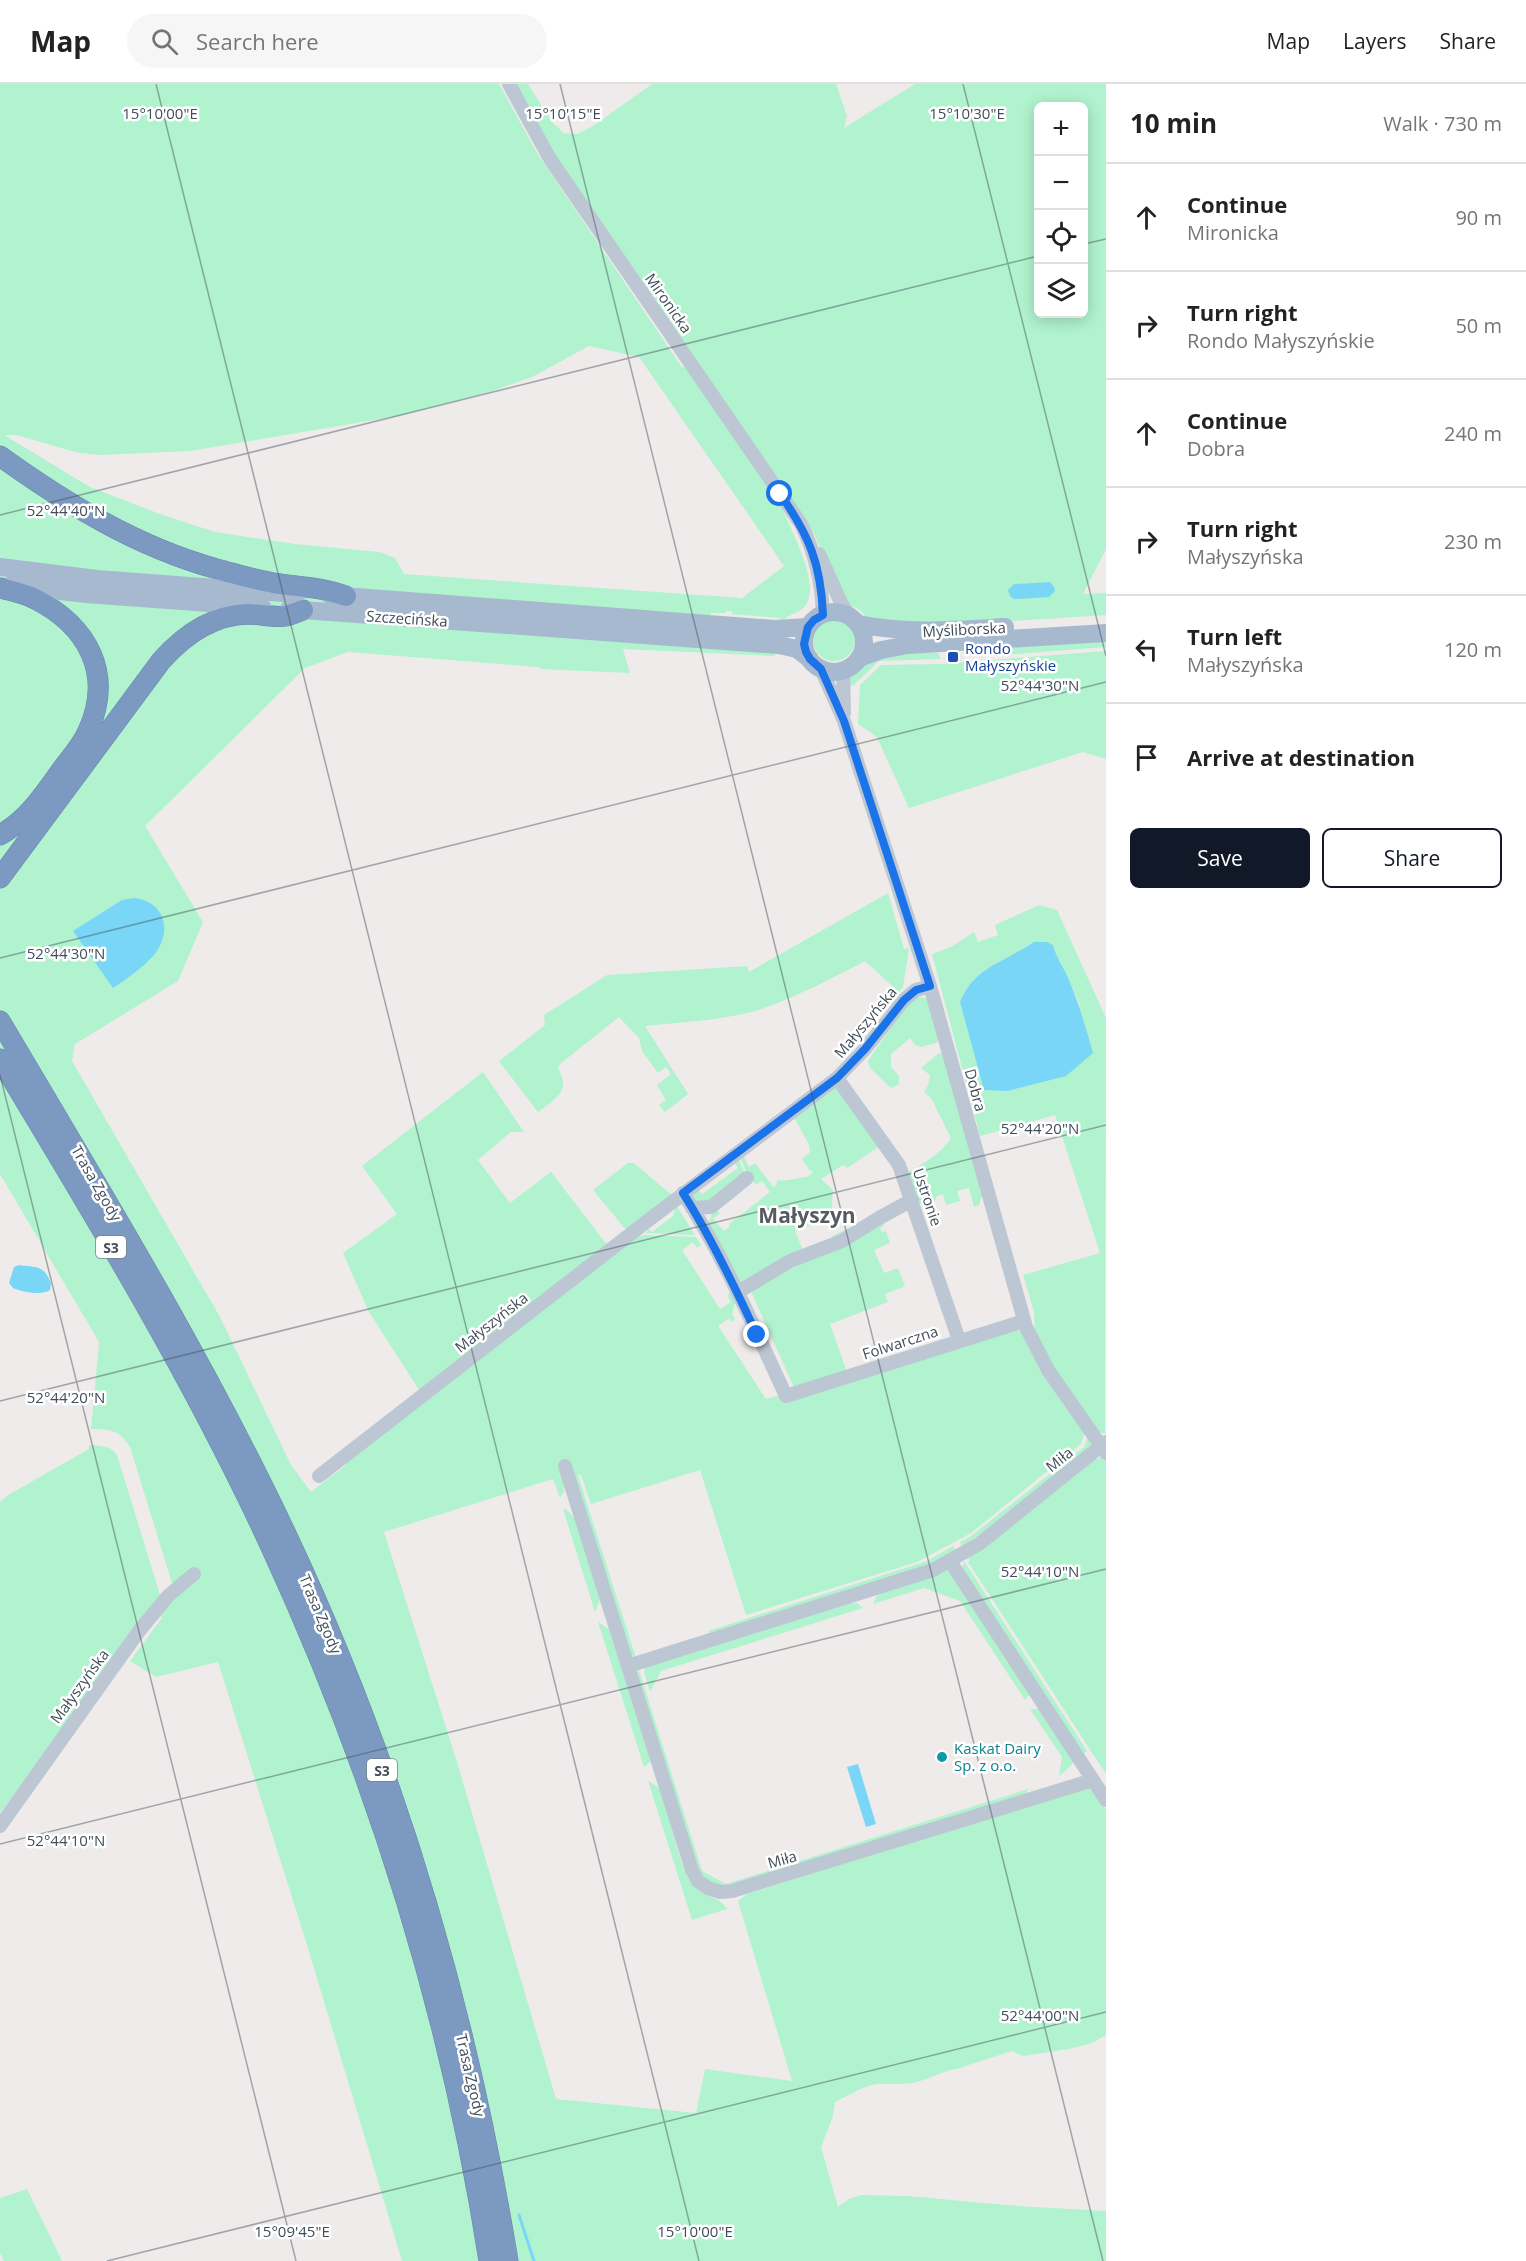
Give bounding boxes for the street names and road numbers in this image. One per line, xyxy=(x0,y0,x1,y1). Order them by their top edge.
street label: Mironicka xyxy=(641,269,697,337)
street label: Szczecińska xyxy=(366,605,448,631)
street label: Myśliborska xyxy=(922,617,1006,641)
street label: Małyszyńska xyxy=(829,982,901,1062)
street label: Dobra xyxy=(961,1066,991,1114)
street label: Trasa Zgody xyxy=(67,1141,127,1225)
street label: Ustronie xyxy=(909,1165,947,1229)
road number: S3 xyxy=(96,1236,126,1258)
street label: Małyszyńska xyxy=(450,1287,532,1357)
street label: Folwarczna xyxy=(860,1320,940,1364)
street label: Miła xyxy=(1041,1442,1077,1476)
street label: Trasa Zgody xyxy=(295,1571,347,1657)
street label: Małyszyńska xyxy=(45,1645,113,1727)
road number: S3 xyxy=(367,1759,397,1781)
street label: Miła xyxy=(765,1845,799,1873)
street label: Trasa Zgody xyxy=(452,2032,490,2119)

